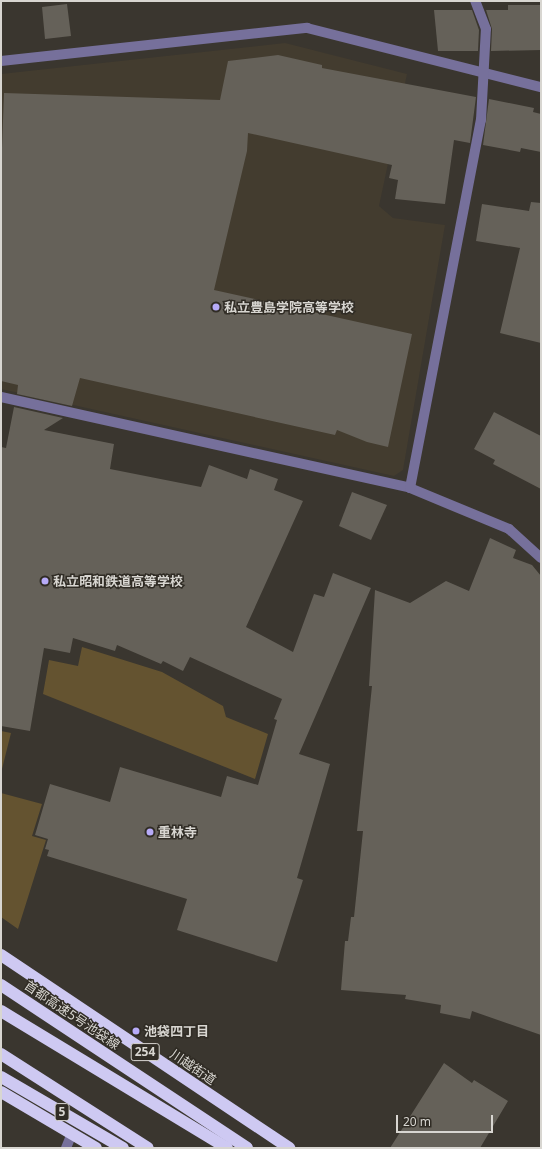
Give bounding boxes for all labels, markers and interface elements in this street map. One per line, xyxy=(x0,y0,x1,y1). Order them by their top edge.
place label: 私立豊島学院高等学校 xyxy=(224,299,354,315)
marker: 私立豊島学院高等学校 xyxy=(211,302,221,312)
place label: 私立昭和鉄道高等学校 xyxy=(53,573,183,589)
marker: 私立昭和鉄道高等学校 xyxy=(40,576,50,586)
place label: 重林寺 xyxy=(158,824,197,840)
marker: 重林寺 xyxy=(145,827,155,837)
street label: 首都高速5号池袋線 xyxy=(21,977,123,1053)
place label: 池袋四丁目 xyxy=(144,1023,209,1039)
marker: 池袋四丁目 xyxy=(131,1026,141,1036)
road number: 254 xyxy=(130,1042,160,1062)
street label: 川越街道 xyxy=(167,1046,219,1088)
road number: 5 xyxy=(54,1102,70,1122)
scale bar xyxy=(398,1107,495,1133)
text: 20 m xyxy=(403,1113,431,1130)

